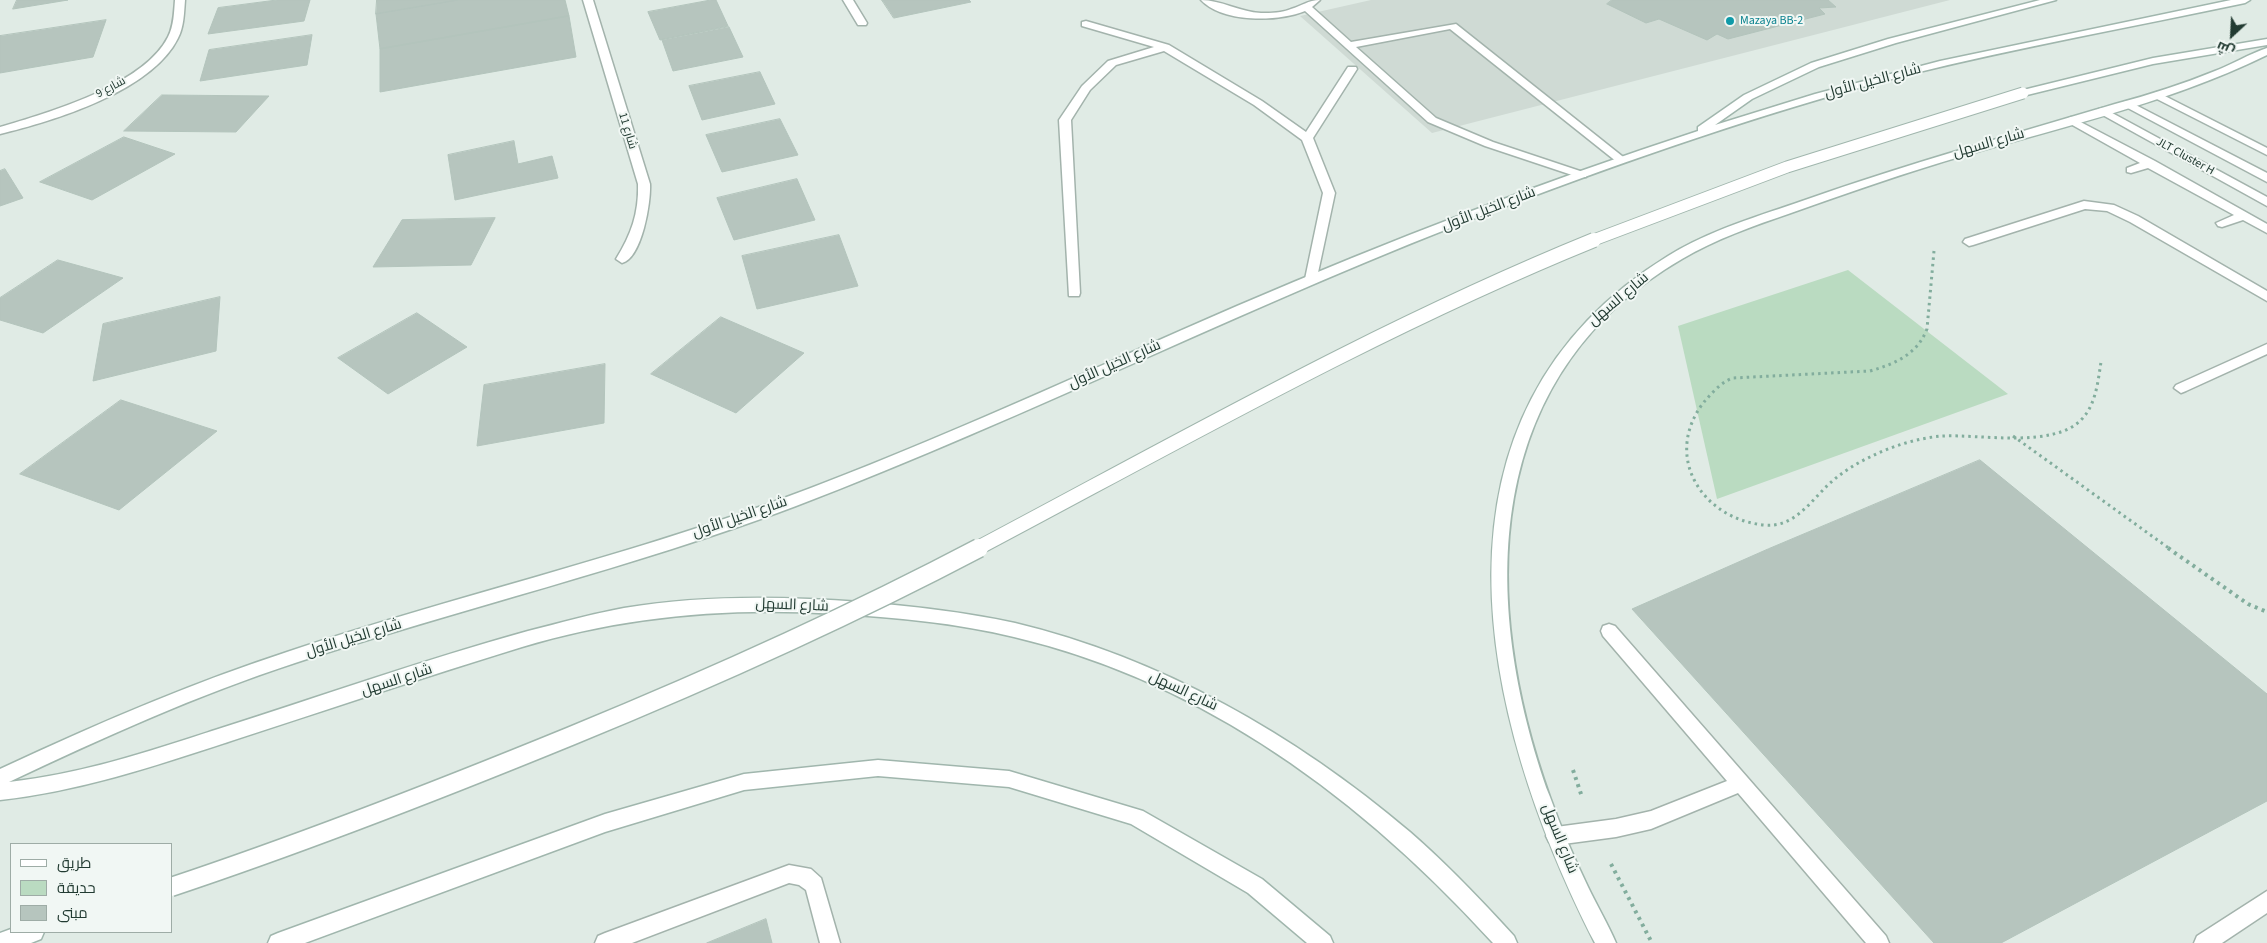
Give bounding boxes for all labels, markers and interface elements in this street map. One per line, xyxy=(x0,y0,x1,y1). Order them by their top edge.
north arrow xyxy=(2207,10,2257,60)
place label: Mazaya BB-2 xyxy=(1740,14,1803,28)
marker: Mazaya BB-2 xyxy=(1724,15,1736,27)
text: ش xyxy=(2213,36,2238,61)
street label: شارع الخيل الأول xyxy=(1823,60,1923,104)
street label: شارع 9 xyxy=(94,74,128,102)
street label: شارع 11 xyxy=(615,111,639,151)
street label: شارع السهل xyxy=(1951,125,2027,163)
street label: JLT Cluster H xyxy=(2153,135,2217,179)
street label: شارع الخيل الأول xyxy=(1440,184,1538,236)
street label: شارع السهل xyxy=(1585,269,1653,331)
street label: شارع الخيل الأول xyxy=(1066,337,1164,393)
street label: شارع الخيل الأول xyxy=(690,493,790,543)
street label: شارع السهل xyxy=(755,596,829,616)
street label: شارع الخيل الأول xyxy=(304,616,404,662)
street label: شارع السهل xyxy=(359,661,435,701)
street label: شارع السهل xyxy=(1146,668,1220,716)
street label: شارع السهل xyxy=(1537,802,1581,876)
legend xyxy=(10,843,172,933)
text: طريق xyxy=(57,853,91,874)
text: حديقة xyxy=(57,878,96,899)
text: مبنى xyxy=(57,903,88,924)

